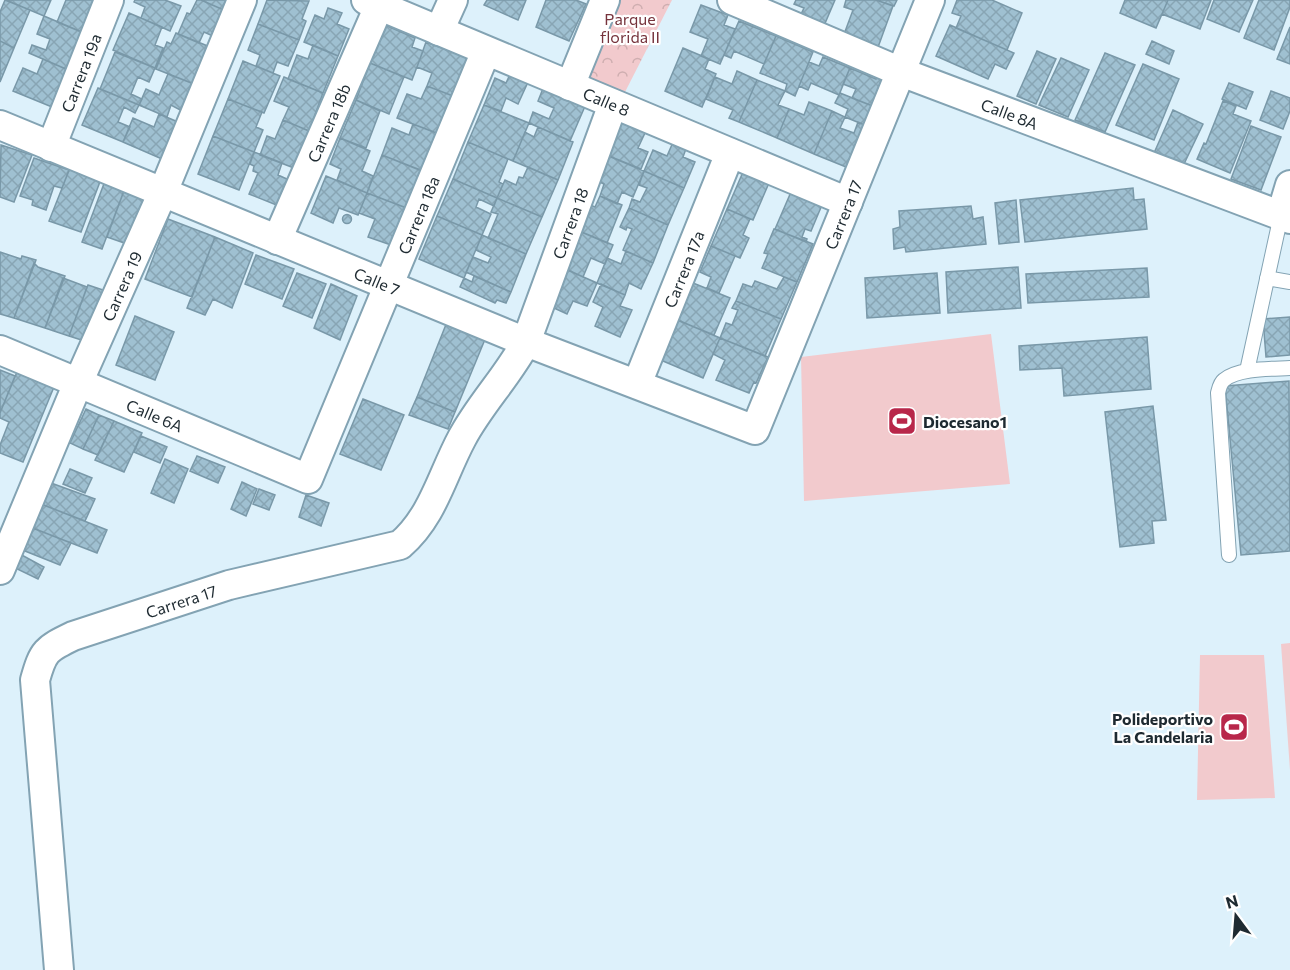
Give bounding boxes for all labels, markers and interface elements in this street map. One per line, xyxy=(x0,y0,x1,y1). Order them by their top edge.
park label: Parque florida II xyxy=(600,9,660,46)
street label: Carrera 19a xyxy=(56,31,104,115)
street label: Carrera 18b xyxy=(303,80,354,165)
street label: Calle 8 xyxy=(581,83,633,119)
street label: Calle 8A xyxy=(979,94,1041,133)
street label: Carrera 18a xyxy=(393,173,443,257)
street label: Carrera 17 xyxy=(820,177,865,252)
street label: Carrera 18 xyxy=(548,185,591,261)
street label: Carrera 17a xyxy=(659,228,707,310)
street label: Carrera 19 xyxy=(97,248,145,324)
street label: Calle 7 xyxy=(352,263,403,298)
street label: Calle 6A xyxy=(124,395,186,435)
sports icon: Diocesano1 xyxy=(886,405,918,437)
place label: Diocesano1 xyxy=(923,412,1007,431)
street label: Carrera 17 xyxy=(143,580,219,621)
place label: Polideportivo La Candelaria xyxy=(1112,709,1213,746)
sports icon: Polideportivo La Candelaria xyxy=(1218,711,1250,743)
north arrow xyxy=(1206,886,1266,946)
text: N xyxy=(1223,890,1240,912)

